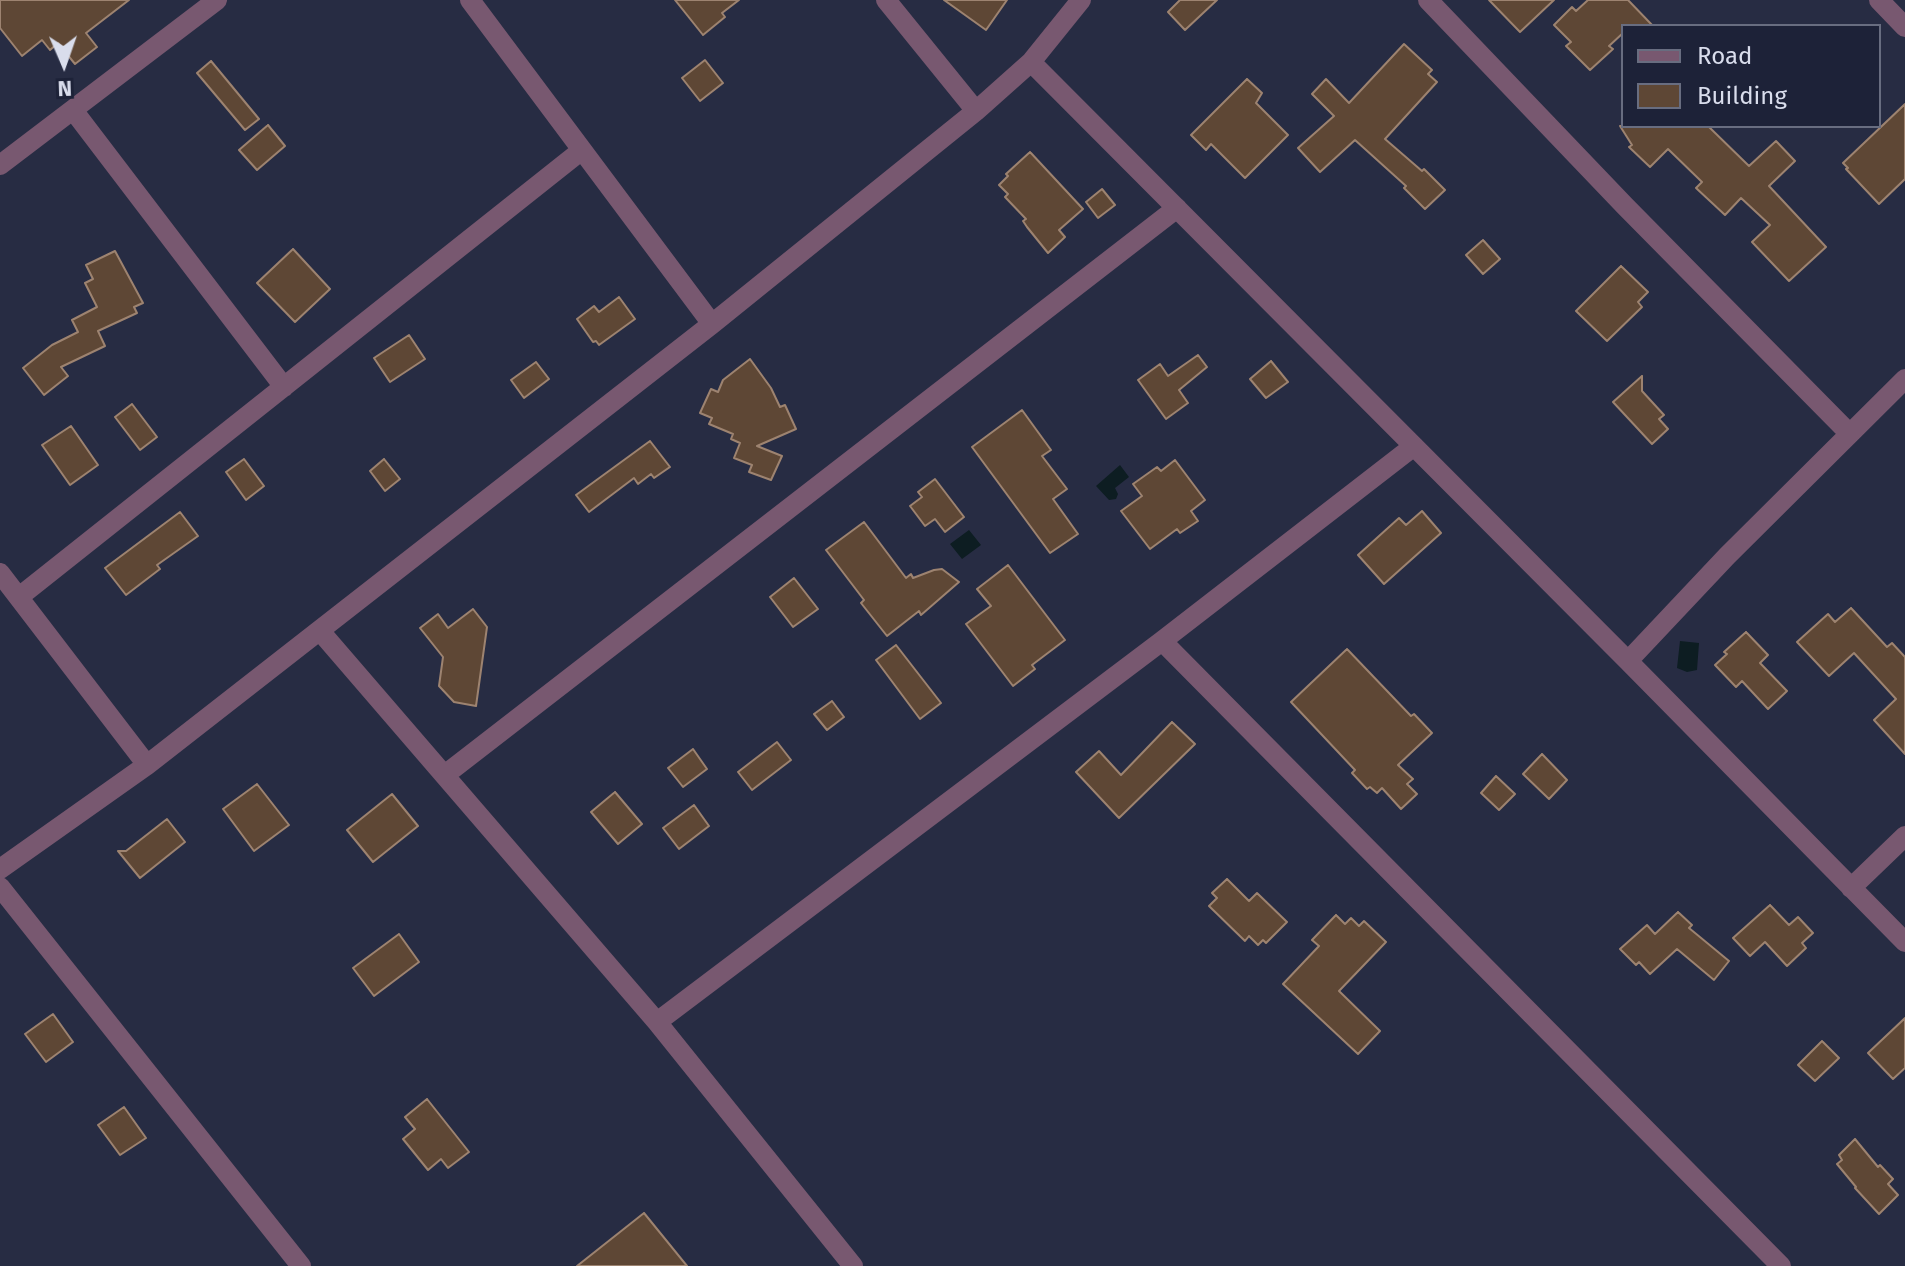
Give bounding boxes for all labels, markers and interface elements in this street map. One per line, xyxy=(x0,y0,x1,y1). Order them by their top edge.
north arrow xyxy=(24,24,104,104)
legend xyxy=(1621,24,1881,128)
text: Road xyxy=(1697,42,1752,70)
text: N xyxy=(57,75,73,102)
text: Building xyxy=(1697,82,1787,110)

